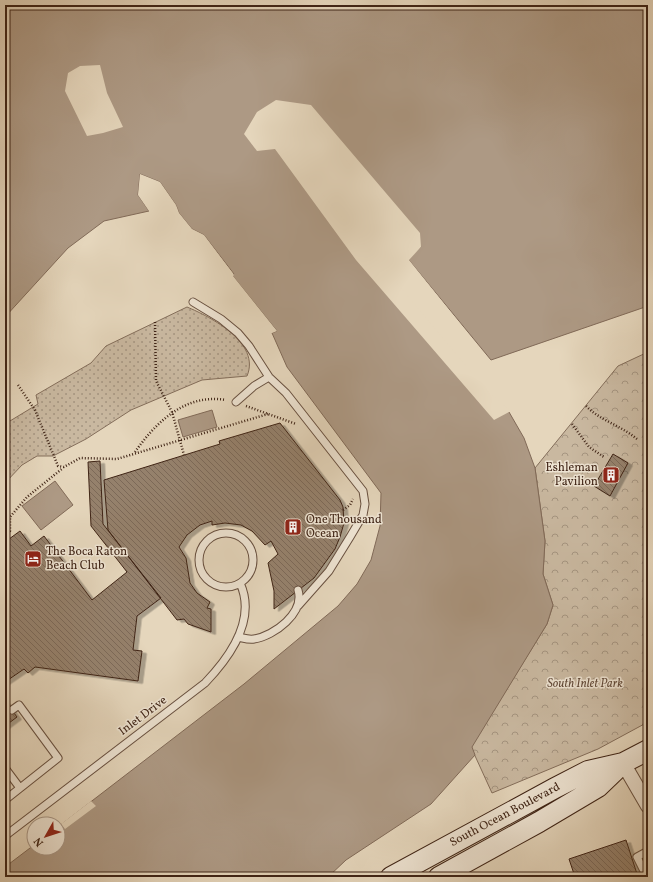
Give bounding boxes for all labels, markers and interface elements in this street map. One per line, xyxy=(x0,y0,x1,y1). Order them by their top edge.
place label: Eshleman Pavilion xyxy=(545,460,598,490)
building icon: Eshleman Pavilion xyxy=(601,465,621,485)
place label: One Thousand Ocean xyxy=(306,512,382,542)
building icon: One Thousand Ocean xyxy=(283,517,303,537)
place label: The Boca Raton Beach Club xyxy=(46,544,127,574)
hotel icon: The Boca Raton Beach Club xyxy=(23,549,43,569)
park label: South Inlet Park xyxy=(547,676,623,692)
street label: Inlet Drive xyxy=(116,692,171,739)
street label: South Ocean Boulevard xyxy=(447,779,563,851)
north arrow xyxy=(26,816,66,856)
text: N xyxy=(31,834,48,849)

